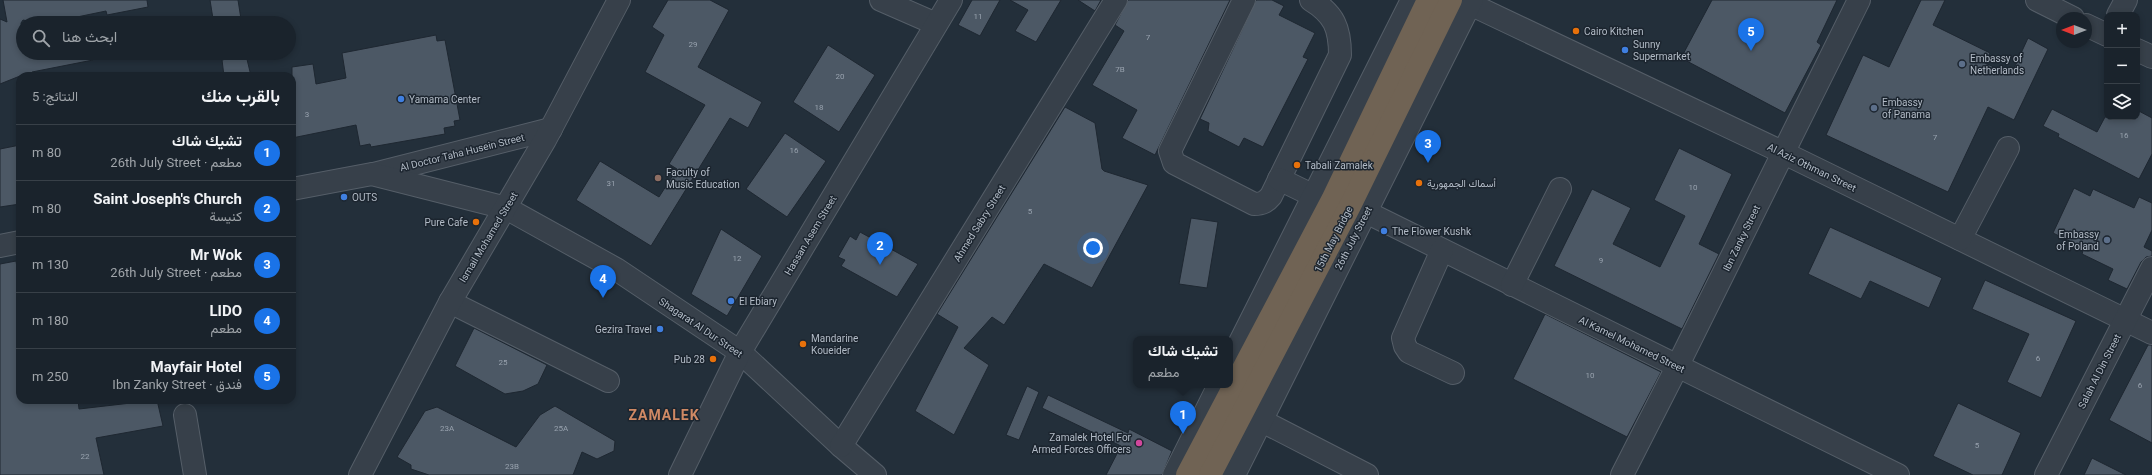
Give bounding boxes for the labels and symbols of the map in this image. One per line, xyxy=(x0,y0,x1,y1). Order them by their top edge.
house number: 11 xyxy=(974,12,983,21)
north arrow xyxy=(2056,12,2092,48)
pin: 5 xyxy=(1738,18,1764,51)
marker: Cairo Kitchen xyxy=(1571,26,1581,36)
place label: Cairo Kitchen xyxy=(1584,26,1643,37)
house number: 7 xyxy=(1146,33,1151,42)
place label: Sunny Supermarket xyxy=(1633,39,1690,62)
house number: 29 xyxy=(689,40,698,49)
marker: Sunny Supermarket xyxy=(1620,45,1630,55)
place label: Embassy of Netherlands xyxy=(1970,53,2024,76)
marker: Embassy of Netherlands xyxy=(1957,59,1967,69)
house number: 7B xyxy=(1115,65,1125,74)
house number: 20 xyxy=(836,72,845,81)
marker: Yamama Center xyxy=(396,94,406,104)
place label: Yamama Center xyxy=(409,94,481,105)
place label: Embassy of Panama xyxy=(1882,97,1931,120)
house number: 18 xyxy=(815,103,824,112)
marker: Embassy of Panama xyxy=(1869,103,1879,113)
house number: 3 xyxy=(305,110,309,119)
pin: 3 xyxy=(1415,130,1441,163)
house number: 16 xyxy=(2120,131,2129,140)
street label: Al Doctor Taha Husein Street xyxy=(399,132,525,173)
house number: 7 xyxy=(1933,133,1938,142)
street label: Al Aziz Othman Street xyxy=(1766,141,1858,194)
house number: 16 xyxy=(790,146,799,155)
marker: Tabali Zamalek xyxy=(1292,160,1302,170)
place label: Tabali Zamalek xyxy=(1305,160,1374,171)
place label: Faculty of Music Education xyxy=(666,167,740,190)
marker: Faculty of Music Education xyxy=(653,173,663,183)
marker: أسماك الجمهورية xyxy=(1414,178,1424,188)
place label: أسماك الجمهورية xyxy=(1427,178,1496,190)
house number: 31 xyxy=(607,179,616,188)
street label: Ahmed Sabry Street xyxy=(951,183,1007,264)
house number: 10 xyxy=(1689,183,1698,192)
street label: Ismail Mohamed Street xyxy=(457,190,520,284)
marker: OUTS xyxy=(339,192,349,202)
place label: OUTS xyxy=(352,192,377,203)
street label: Hassan Asem Street xyxy=(782,193,839,277)
street label: Ibn Zanky Street xyxy=(1721,203,1762,273)
street label: 15th May Bridge xyxy=(1312,204,1355,274)
street label: 26th July Street xyxy=(1333,205,1374,272)
house number: 5 xyxy=(1028,207,1033,216)
place label: Pure Cafe xyxy=(424,217,468,228)
marker: Pure Cafe xyxy=(471,217,481,227)
marker: The Flower Kushk xyxy=(1379,226,1389,236)
place label: The Flower Kushk xyxy=(1392,226,1472,237)
place label: Embassy of Poland xyxy=(2056,229,2099,252)
pin: 2 xyxy=(867,232,893,265)
marker: Embassy of Poland xyxy=(2102,235,2112,245)
your location xyxy=(1083,238,1103,258)
house number: 12 xyxy=(733,254,742,263)
house number: 9 xyxy=(1599,256,1603,265)
pin: 4 xyxy=(590,265,616,298)
street label: Shagarat Al Dur Street xyxy=(657,295,744,359)
marker: El Ebiary xyxy=(726,296,736,306)
place label: El Ebiary xyxy=(739,296,777,307)
street label: Al Kamel Mohamed Street xyxy=(1577,314,1686,375)
place label: Gezira Travel xyxy=(595,324,652,335)
marker: Gezira Travel xyxy=(655,324,665,334)
street label: Salah Al Din Street xyxy=(2076,332,2123,410)
place label: Mandarine Koueider xyxy=(811,333,858,356)
marker: Mandarine Koueider xyxy=(798,339,808,349)
place label: Pub 28 xyxy=(674,354,705,365)
marker: Pub 28 xyxy=(708,354,718,364)
house number: 6 xyxy=(2036,354,2041,363)
house number: 25 xyxy=(499,358,508,367)
house number: 10 xyxy=(1586,371,1595,380)
house number: 6 xyxy=(2138,381,2143,390)
pin: 1 xyxy=(1170,401,1196,434)
district label: ZAMALEK xyxy=(628,407,700,423)
house number: 23A xyxy=(440,424,455,433)
house number: 25A xyxy=(554,424,569,433)
place label: Zamalek Hotel For Armed Forces Officers xyxy=(1032,432,1132,455)
marker: Zamalek Hotel For Armed Forces Officers xyxy=(1134,438,1144,448)
house number: 5 xyxy=(1975,441,1980,450)
house number: 22 xyxy=(81,452,90,461)
house number: 23B xyxy=(505,462,519,471)

